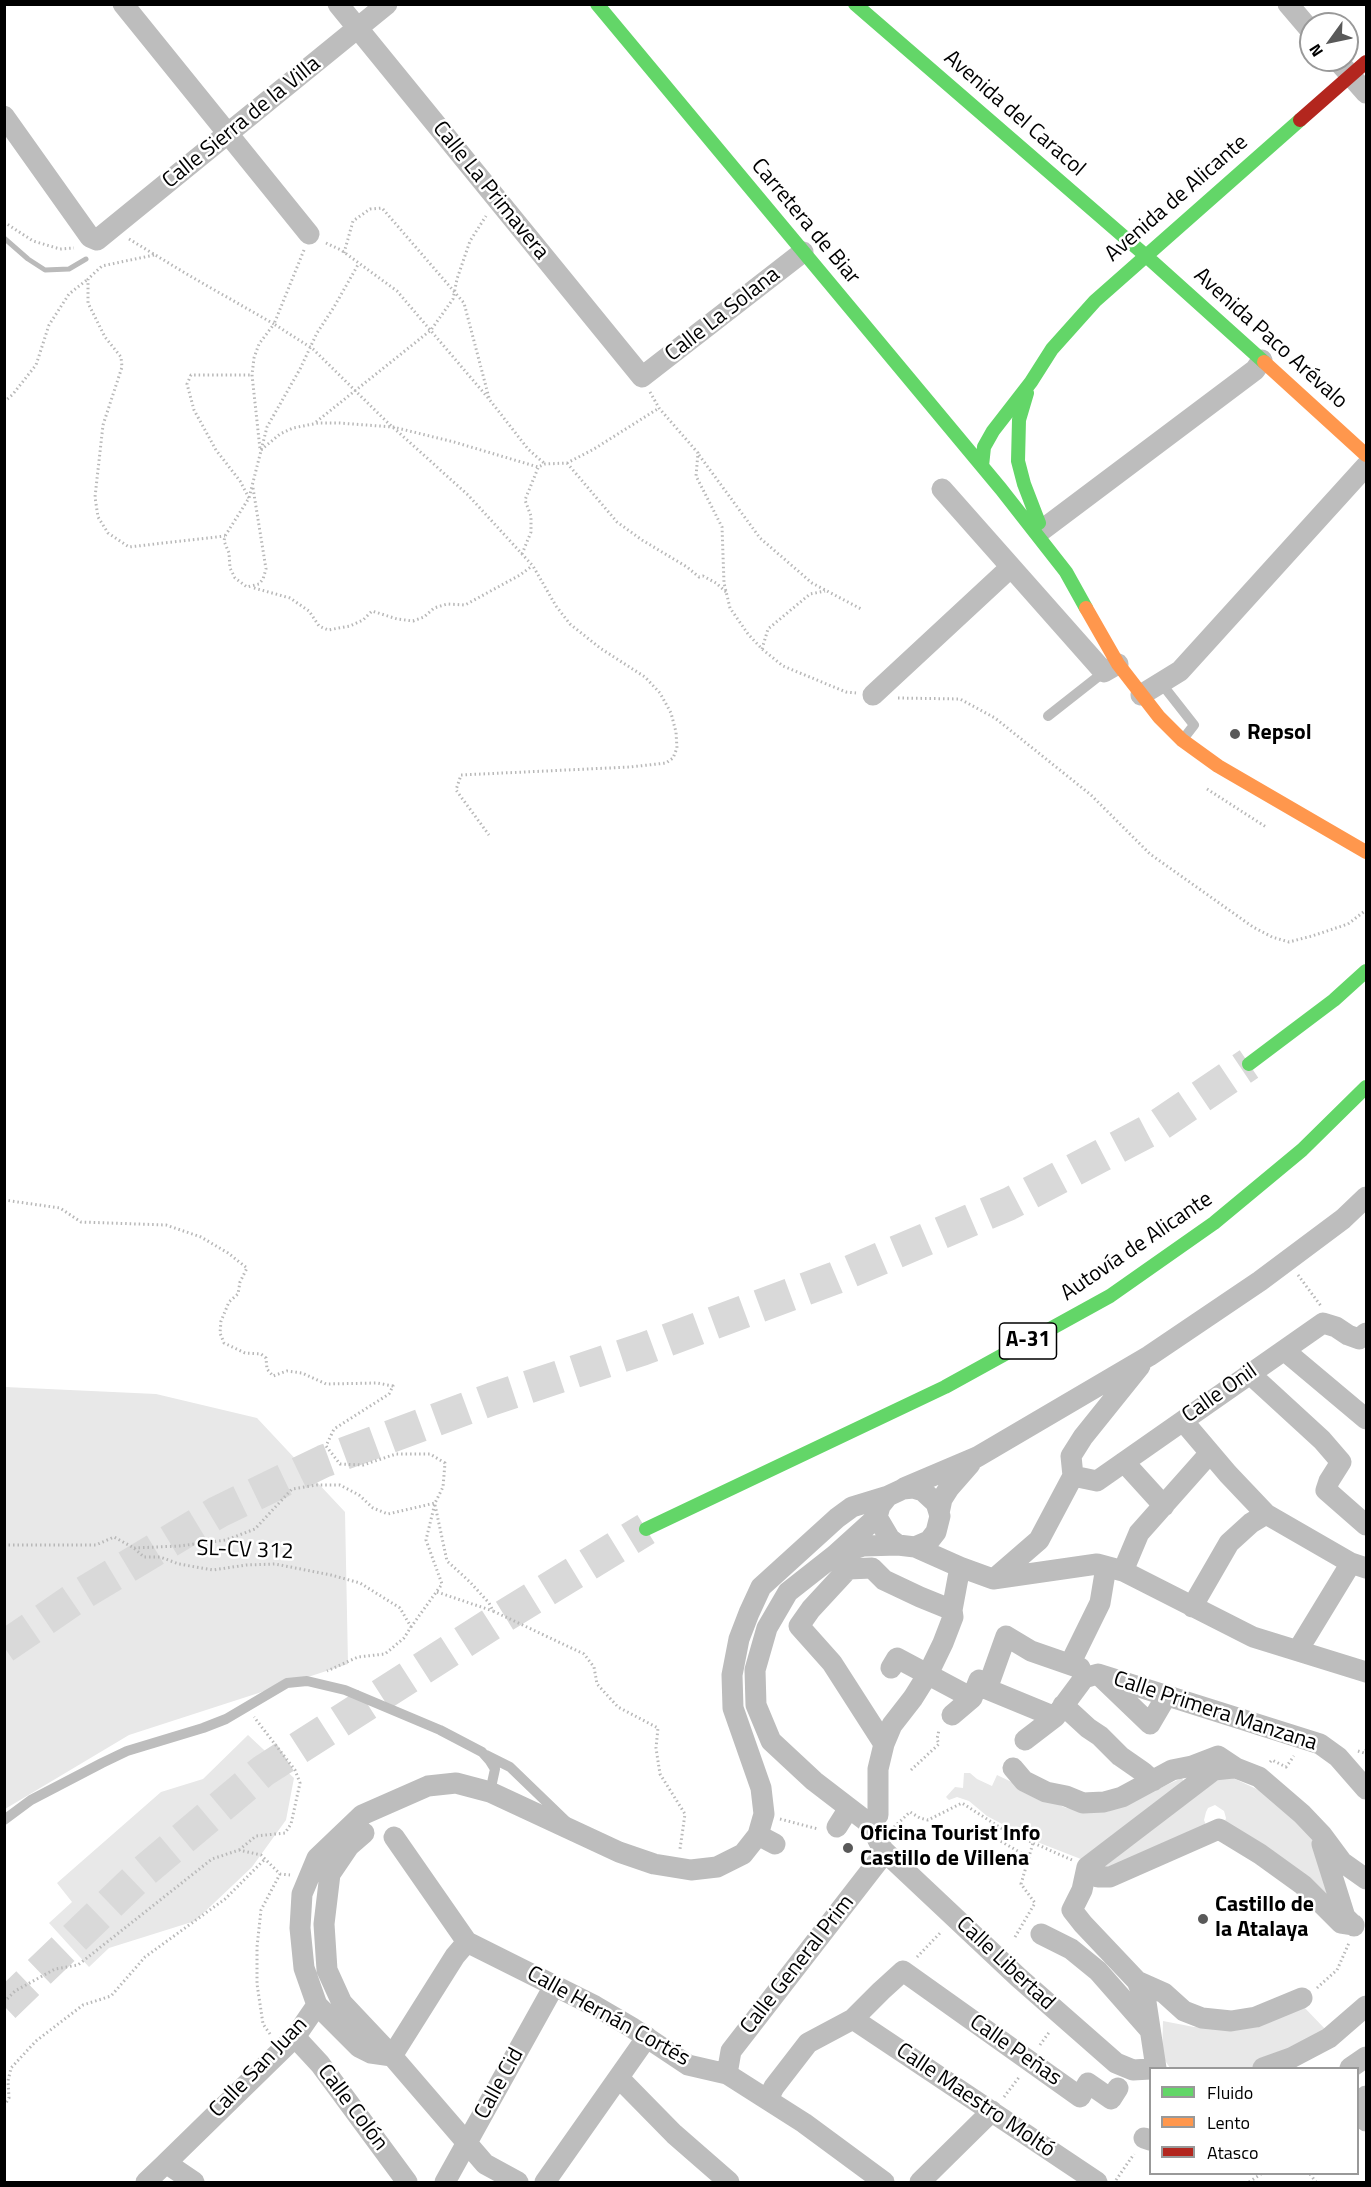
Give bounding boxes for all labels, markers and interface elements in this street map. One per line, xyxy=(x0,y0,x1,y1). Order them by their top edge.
north arrow xyxy=(1299,12,1359,72)
text: N xyxy=(1302,40,1329,62)
street label: Avenida del Caracol xyxy=(938,45,1090,183)
street label: Calle Sierra de la Villa xyxy=(158,51,326,195)
street label: Calle La Primavera xyxy=(426,116,554,266)
street label: Avenida de Alicante xyxy=(1100,130,1254,268)
street label: Carretera de Biar xyxy=(745,154,865,290)
street label: Calle La Solana xyxy=(661,262,785,368)
street label: Avenida Paco Arévalo xyxy=(1188,263,1352,415)
place label: Repsol xyxy=(1247,721,1312,747)
marker: Repsol xyxy=(1228,727,1242,741)
street label: Autovía de Alicante xyxy=(1056,1187,1218,1307)
road number: A-31 xyxy=(1000,1323,1056,1359)
street label: Calle Onil xyxy=(1177,1359,1263,1429)
street label: SL-CV 312 xyxy=(196,1536,294,1566)
street label: Calle Primera Manzana xyxy=(1110,1667,1320,1757)
place label: Oficina Tourist Info Castillo de Villena xyxy=(860,1822,1041,1874)
marker: Oficina Tourist Info Castillo de Villena xyxy=(841,1841,855,1855)
street label: Calle General Prim xyxy=(736,1890,860,2040)
place label: Castillo de la Atalaya xyxy=(1215,1893,1314,1945)
street label: Calle Libertad xyxy=(950,1912,1060,2016)
marker: Castillo de la Atalaya xyxy=(1196,1912,1210,1926)
street label: Calle Hernán Cortés xyxy=(522,1961,694,2073)
street label: Calle Peñas xyxy=(964,2010,1066,2092)
street label: Calle San Juan xyxy=(204,2012,314,2124)
street label: Calle Maestro Moltó xyxy=(891,2038,1059,2164)
street label: Calle Cid xyxy=(470,2044,530,2124)
street label: Calle Colón xyxy=(311,2060,393,2156)
legend xyxy=(1149,2067,1359,2175)
text: Fluido xyxy=(1207,2079,1253,2106)
text: Lento xyxy=(1207,2109,1250,2136)
text: Atasco xyxy=(1207,2139,1258,2166)

